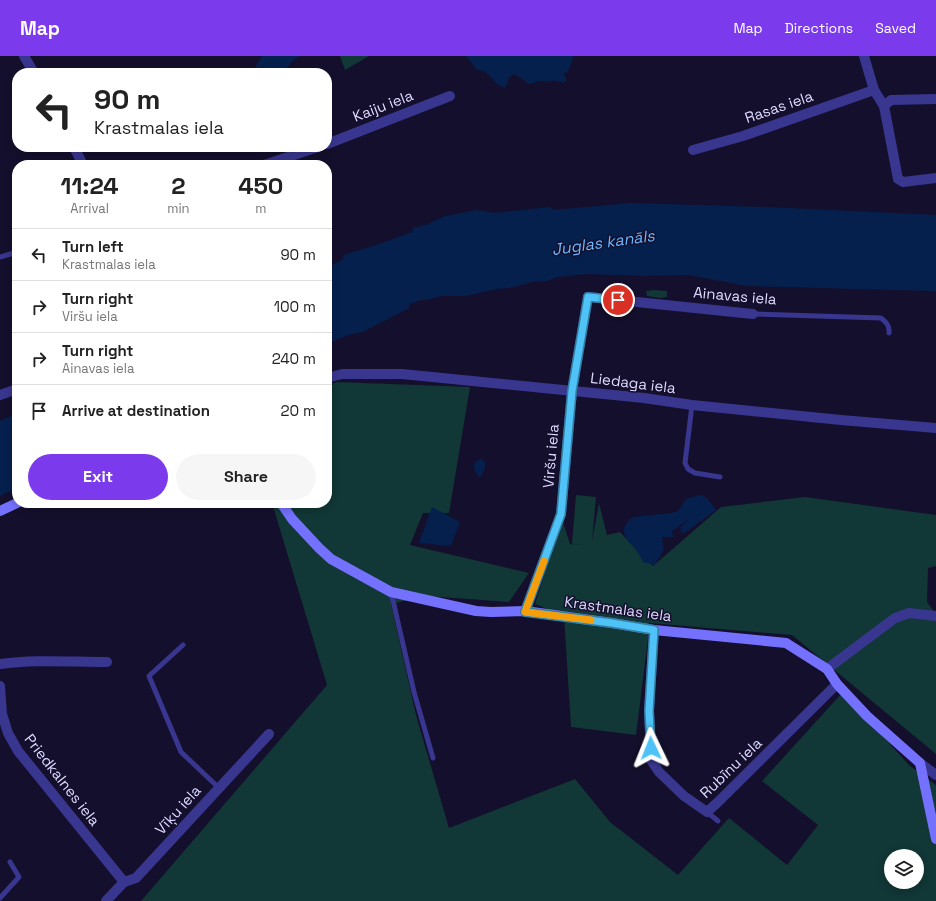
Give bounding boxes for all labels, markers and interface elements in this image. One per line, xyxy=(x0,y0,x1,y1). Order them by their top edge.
text: Map xyxy=(20,16,60,41)
text: Map xyxy=(733,19,763,37)
text: Directions xyxy=(785,19,853,37)
text: Saved xyxy=(875,19,916,37)
text: 90 m xyxy=(94,81,160,117)
icon: left xyxy=(28,84,80,136)
street label: Kaiju iela xyxy=(350,85,416,126)
street label: Rasas iela xyxy=(742,86,816,127)
text: Krastmalas iela xyxy=(94,116,224,139)
text: 11:24 xyxy=(61,170,119,201)
text: 2 xyxy=(171,170,186,201)
text: 450 xyxy=(238,170,283,201)
text: Arrival xyxy=(70,200,109,217)
text: min xyxy=(167,200,190,217)
text: m xyxy=(255,200,266,217)
water label: Juglas kanāls xyxy=(550,225,656,260)
text: Turn left xyxy=(62,237,124,256)
icon: left xyxy=(28,244,50,266)
text: 90 m xyxy=(280,245,316,264)
text: Krastmalas iela xyxy=(62,256,156,273)
street label: Ainavas iela xyxy=(693,282,778,309)
pin xyxy=(601,283,635,317)
text: Turn right xyxy=(62,289,133,308)
icon: arrive xyxy=(607,289,629,311)
icon: right xyxy=(28,296,50,318)
text: 100 m xyxy=(274,297,316,316)
text: Viršu iela xyxy=(62,308,118,325)
text: Turn right xyxy=(62,341,133,360)
icon: right xyxy=(28,348,50,370)
text: 240 m xyxy=(272,349,316,368)
text: Ainavas iela xyxy=(62,360,134,377)
street label: Liedaga iela xyxy=(589,368,677,397)
icon: arrive xyxy=(28,400,50,422)
text: Arrive at destination xyxy=(62,401,210,420)
text: 20 m xyxy=(281,401,316,420)
street label: Viršu iela xyxy=(538,423,563,489)
button: Exit xyxy=(28,454,168,500)
button: Share xyxy=(176,454,316,500)
street label: Krastmalas iela xyxy=(563,592,673,625)
position arrow xyxy=(630,727,672,769)
street label: Priedkalnes iela xyxy=(20,730,105,830)
street label: Rubīnu iela xyxy=(696,733,766,802)
street label: Vīķu iela xyxy=(150,781,205,838)
map controls xyxy=(884,849,924,889)
button: layers xyxy=(884,849,924,889)

